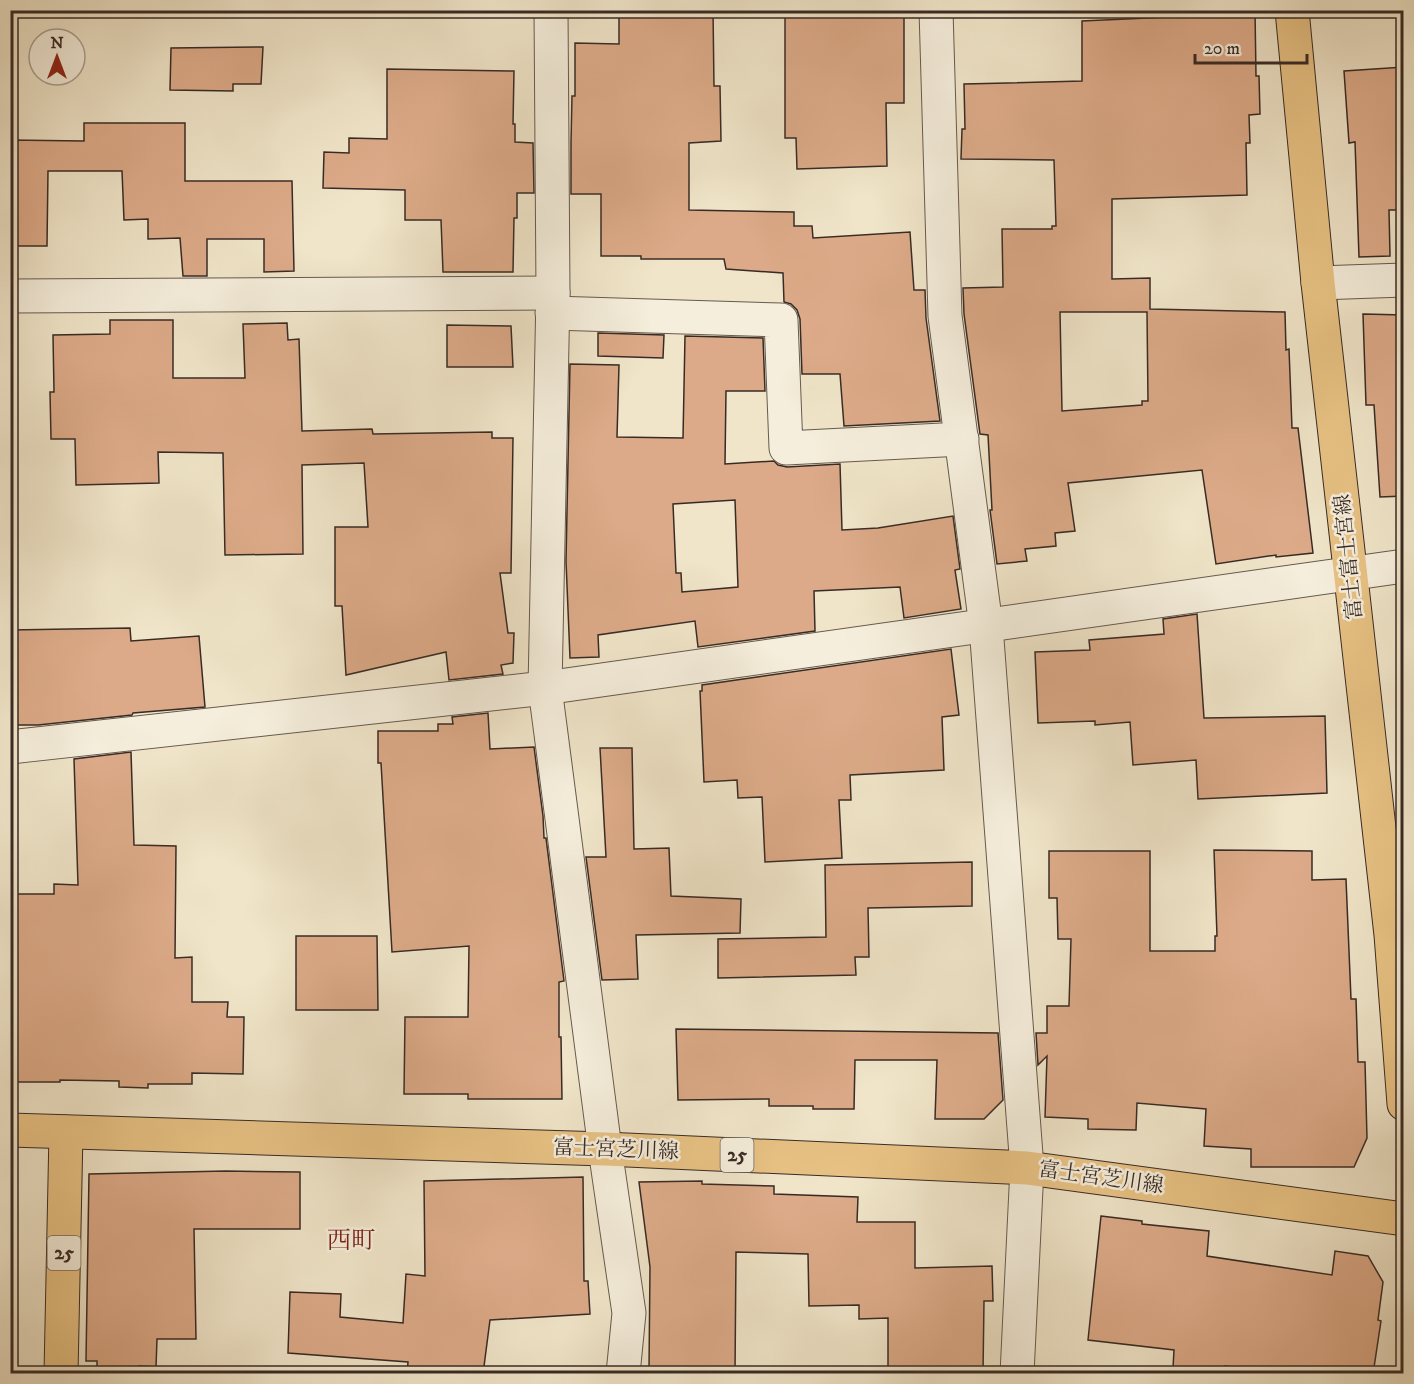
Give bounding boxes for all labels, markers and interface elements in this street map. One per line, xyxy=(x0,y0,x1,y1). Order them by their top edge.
north arrow xyxy=(27,27,87,87)
scale bar xyxy=(1195,27,1308,65)
text: N xyxy=(50,33,64,53)
text: 20 m xyxy=(1204,38,1240,60)
street label: 富士富士宮線 xyxy=(1329,493,1369,621)
street label: 富士宮芝川線 xyxy=(553,1135,679,1165)
road number: 25 xyxy=(720,1138,754,1172)
street label: 富士宮芝川線 xyxy=(1037,1156,1165,1200)
district label: 西町 xyxy=(327,1226,375,1256)
road number: 25 xyxy=(48,1236,80,1270)

